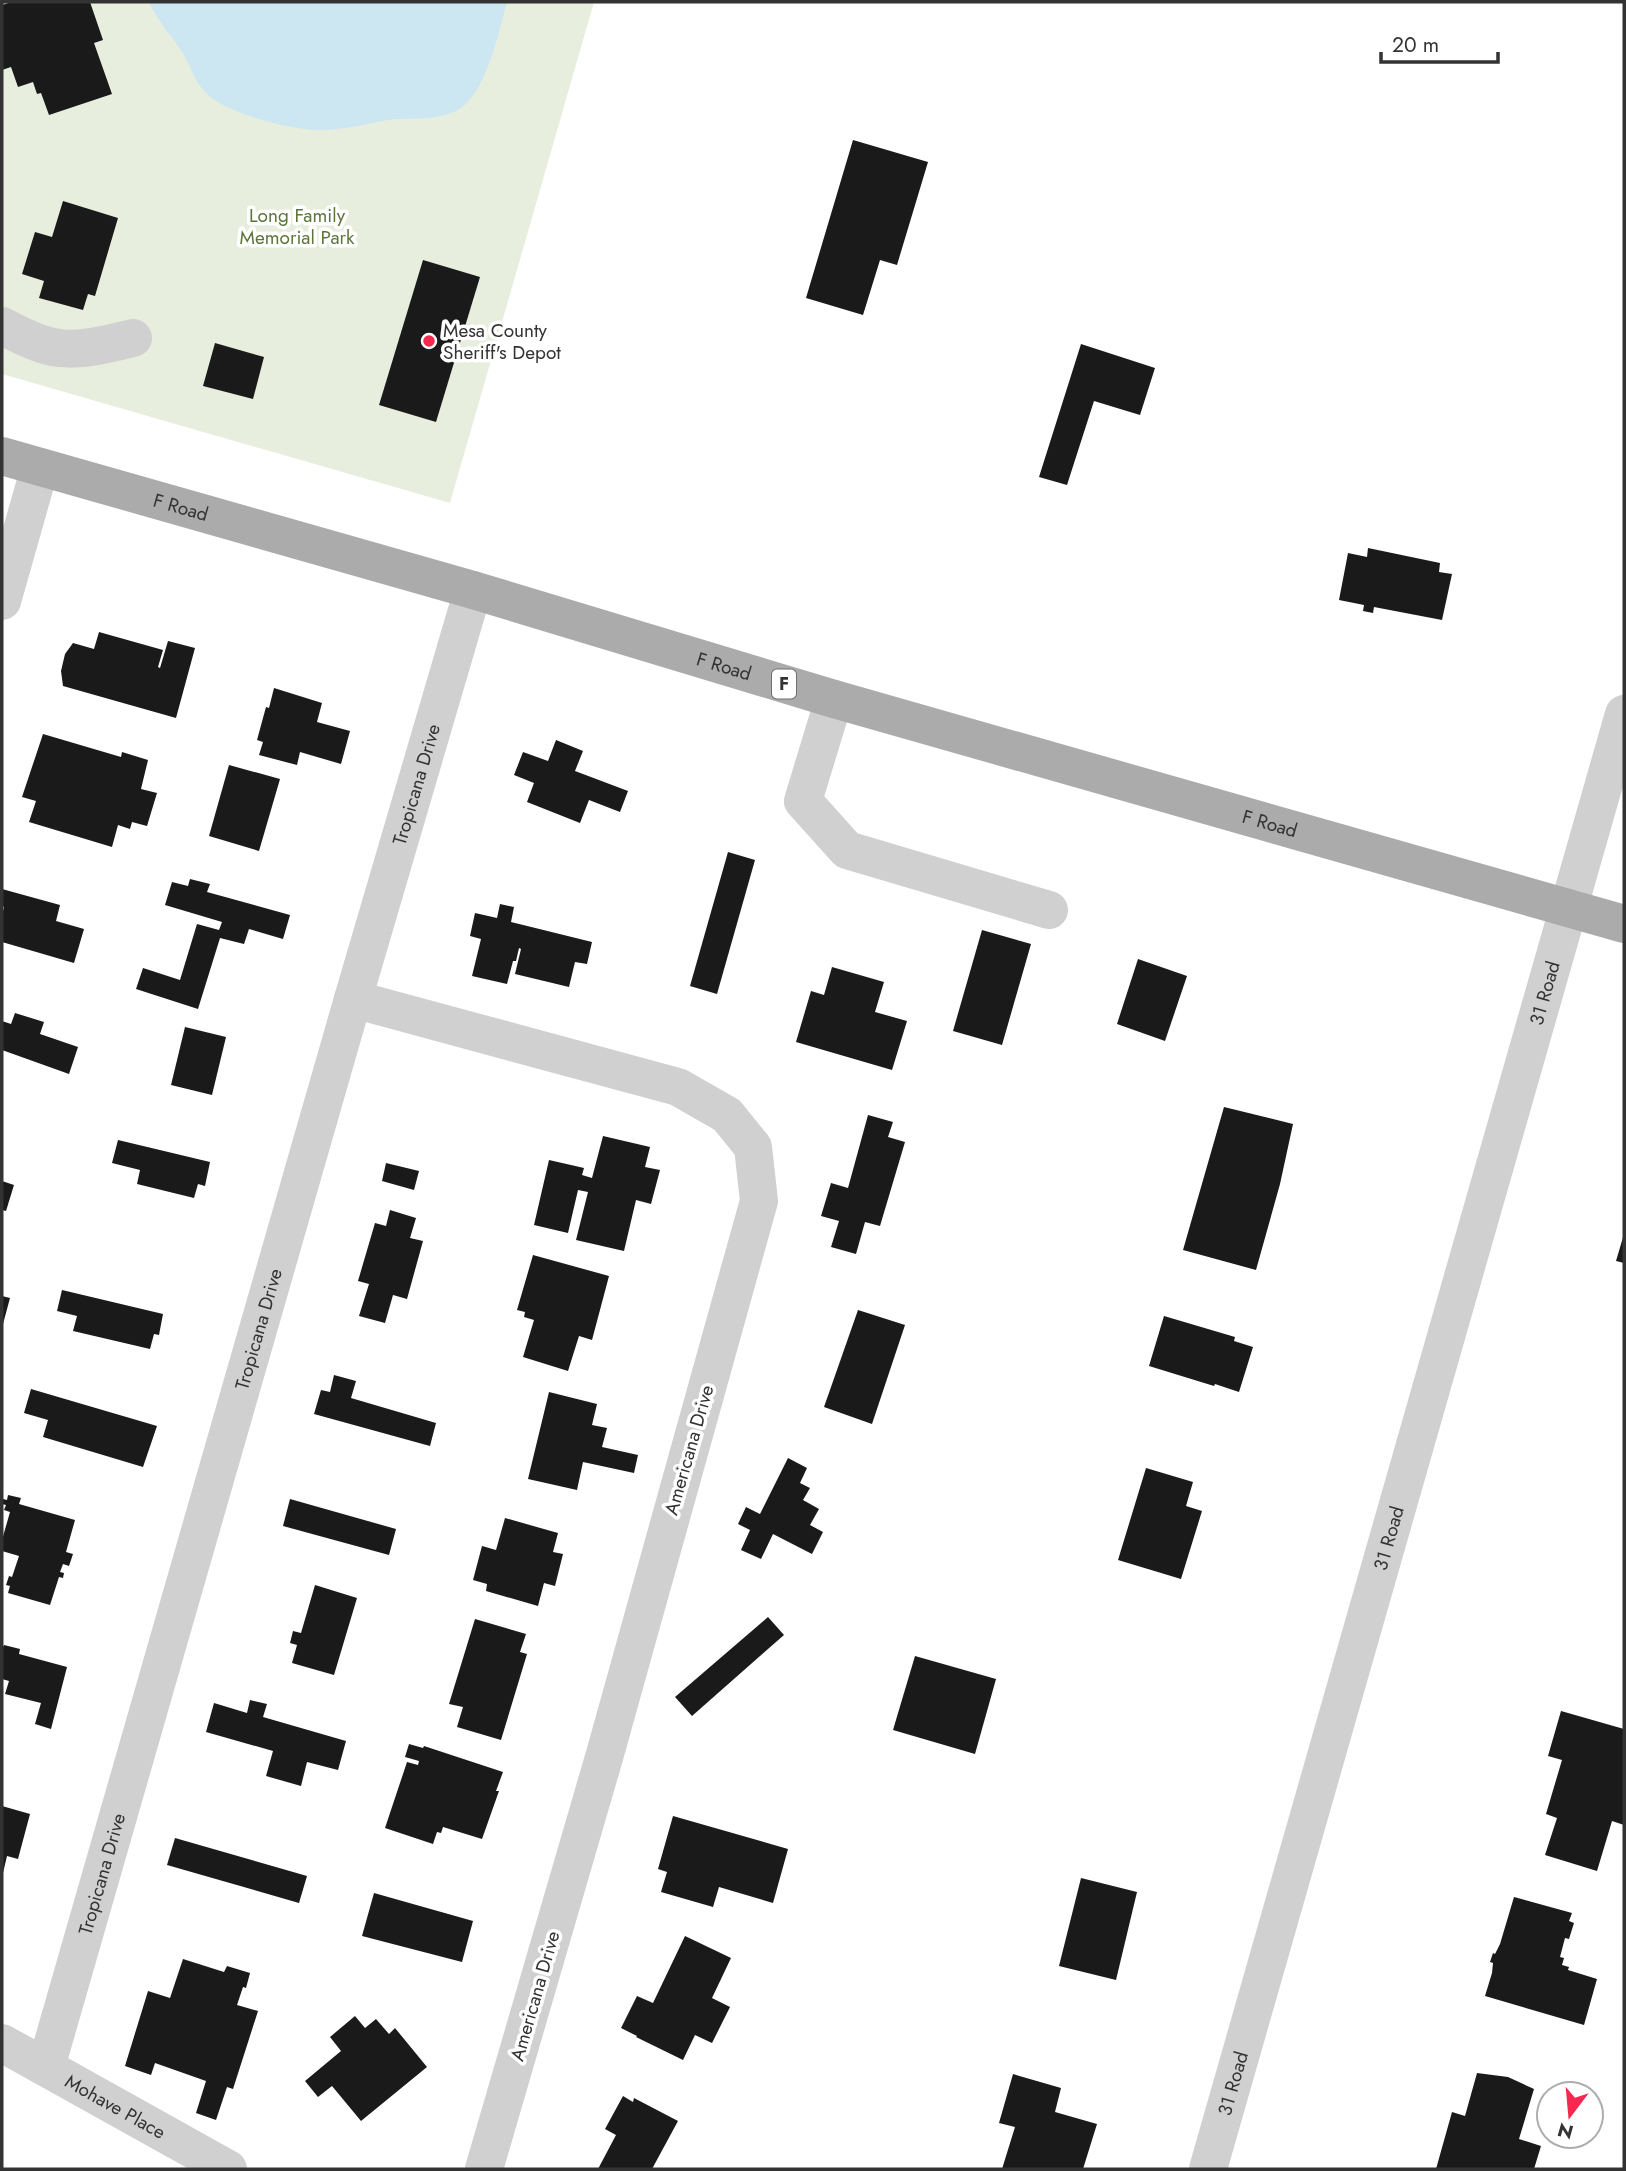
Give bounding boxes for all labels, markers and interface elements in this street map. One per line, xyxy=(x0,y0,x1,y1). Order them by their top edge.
scale bar xyxy=(1381,21,1498,65)
text: 20 m xyxy=(1392,30,1439,60)
park label: Long Family Memorial Park xyxy=(240,202,355,251)
place label: Mesa County Sheriff's Depot xyxy=(443,317,561,366)
marker: Mesa County Sheriff's Depot xyxy=(421,333,437,349)
street label: F Road xyxy=(150,486,212,528)
street label: F Road xyxy=(693,645,755,687)
road number: F xyxy=(772,670,796,698)
street label: Tropicana Drive xyxy=(385,720,447,848)
street label: F Road xyxy=(1239,802,1301,844)
street label: 31 Road xyxy=(1522,958,1566,1028)
street label: Tropicana Drive xyxy=(228,1265,288,1393)
street label: Americana Drive xyxy=(658,1382,720,1518)
street label: 31 Road xyxy=(1366,1503,1410,1574)
street label: Tropicana Drive xyxy=(71,1810,132,1938)
street label: Americana Drive xyxy=(504,1928,566,2064)
street label: 31 Road xyxy=(1210,2048,1254,2119)
street label: Mohave Place xyxy=(60,2067,171,2145)
north arrow xyxy=(1535,2080,1605,2150)
text: N xyxy=(1554,2116,1576,2146)

